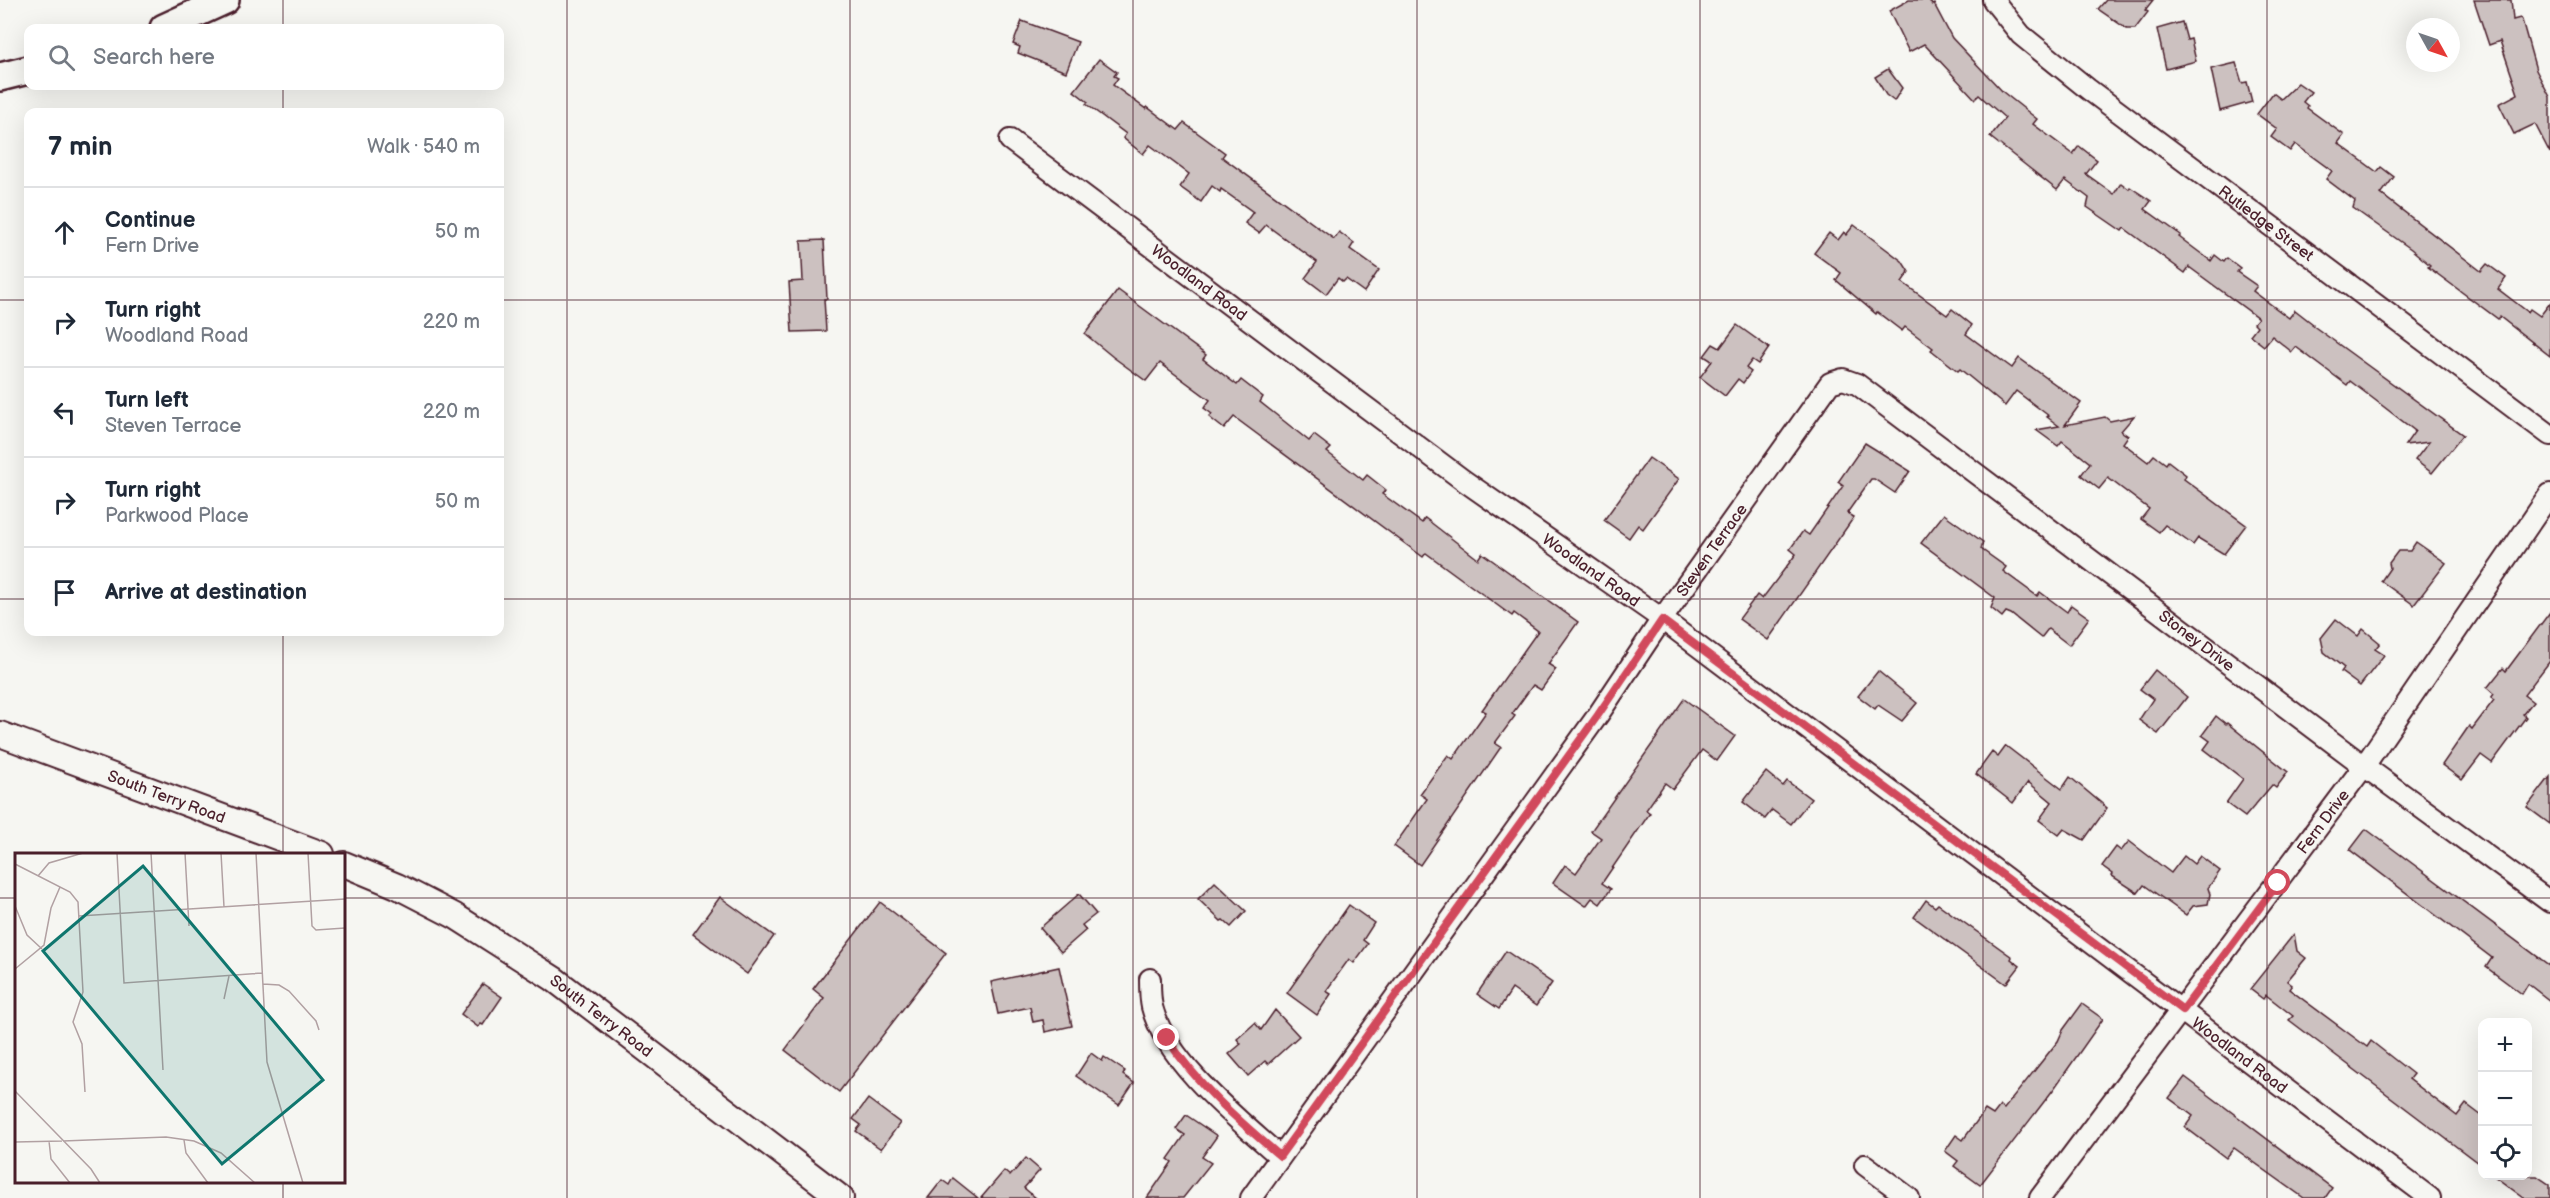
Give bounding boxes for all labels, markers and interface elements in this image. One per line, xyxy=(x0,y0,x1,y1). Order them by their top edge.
north arrow xyxy=(2406,18,2460,72)
search box xyxy=(24,24,504,90)
icon: search xyxy=(45,41,78,74)
text: Search here xyxy=(93,44,215,71)
text: 7 min xyxy=(48,132,112,163)
text: Walk · 540 m xyxy=(367,135,480,159)
street label: Rutledge Street xyxy=(2214,182,2317,266)
text: Continue xyxy=(105,207,195,234)
icon: ahead xyxy=(48,216,81,249)
text: 50 m xyxy=(435,220,480,244)
text: Fern Drive xyxy=(105,234,199,258)
street label: Woodland Road xyxy=(1147,241,1250,326)
text: Turn right xyxy=(105,297,201,324)
icon: right xyxy=(48,306,81,339)
text: 220 m xyxy=(423,310,480,334)
text: Woodland Road xyxy=(105,324,248,348)
text: Turn left xyxy=(105,387,189,414)
icon: left xyxy=(48,396,81,429)
text: 220 m xyxy=(423,400,480,424)
text: Steven Terrace xyxy=(105,414,241,438)
text: Turn right xyxy=(105,477,201,504)
icon: right xyxy=(48,486,81,519)
text: 50 m xyxy=(435,490,480,514)
street label: Steven Terrace xyxy=(1673,500,1752,601)
text: Parkwood Place xyxy=(105,504,249,528)
street label: Woodland Road xyxy=(1538,530,1643,612)
icon: arrive xyxy=(48,576,81,609)
text: Arrive at destination xyxy=(105,579,307,606)
street label: Stoney Drive xyxy=(2155,607,2238,676)
street label: South Terry Road xyxy=(105,767,228,828)
street label: Fern Drive xyxy=(2294,786,2354,858)
inset map xyxy=(15,853,345,1183)
route start xyxy=(2264,869,2290,895)
street label: South Terry Road xyxy=(546,971,656,1062)
street label: Woodland Road xyxy=(2188,1014,2291,1098)
map controls xyxy=(2478,1018,2532,1180)
button: + xyxy=(2478,1018,2532,1072)
route end xyxy=(1153,1024,1179,1050)
button: − xyxy=(2478,1072,2532,1126)
button: locate xyxy=(2478,1126,2532,1180)

